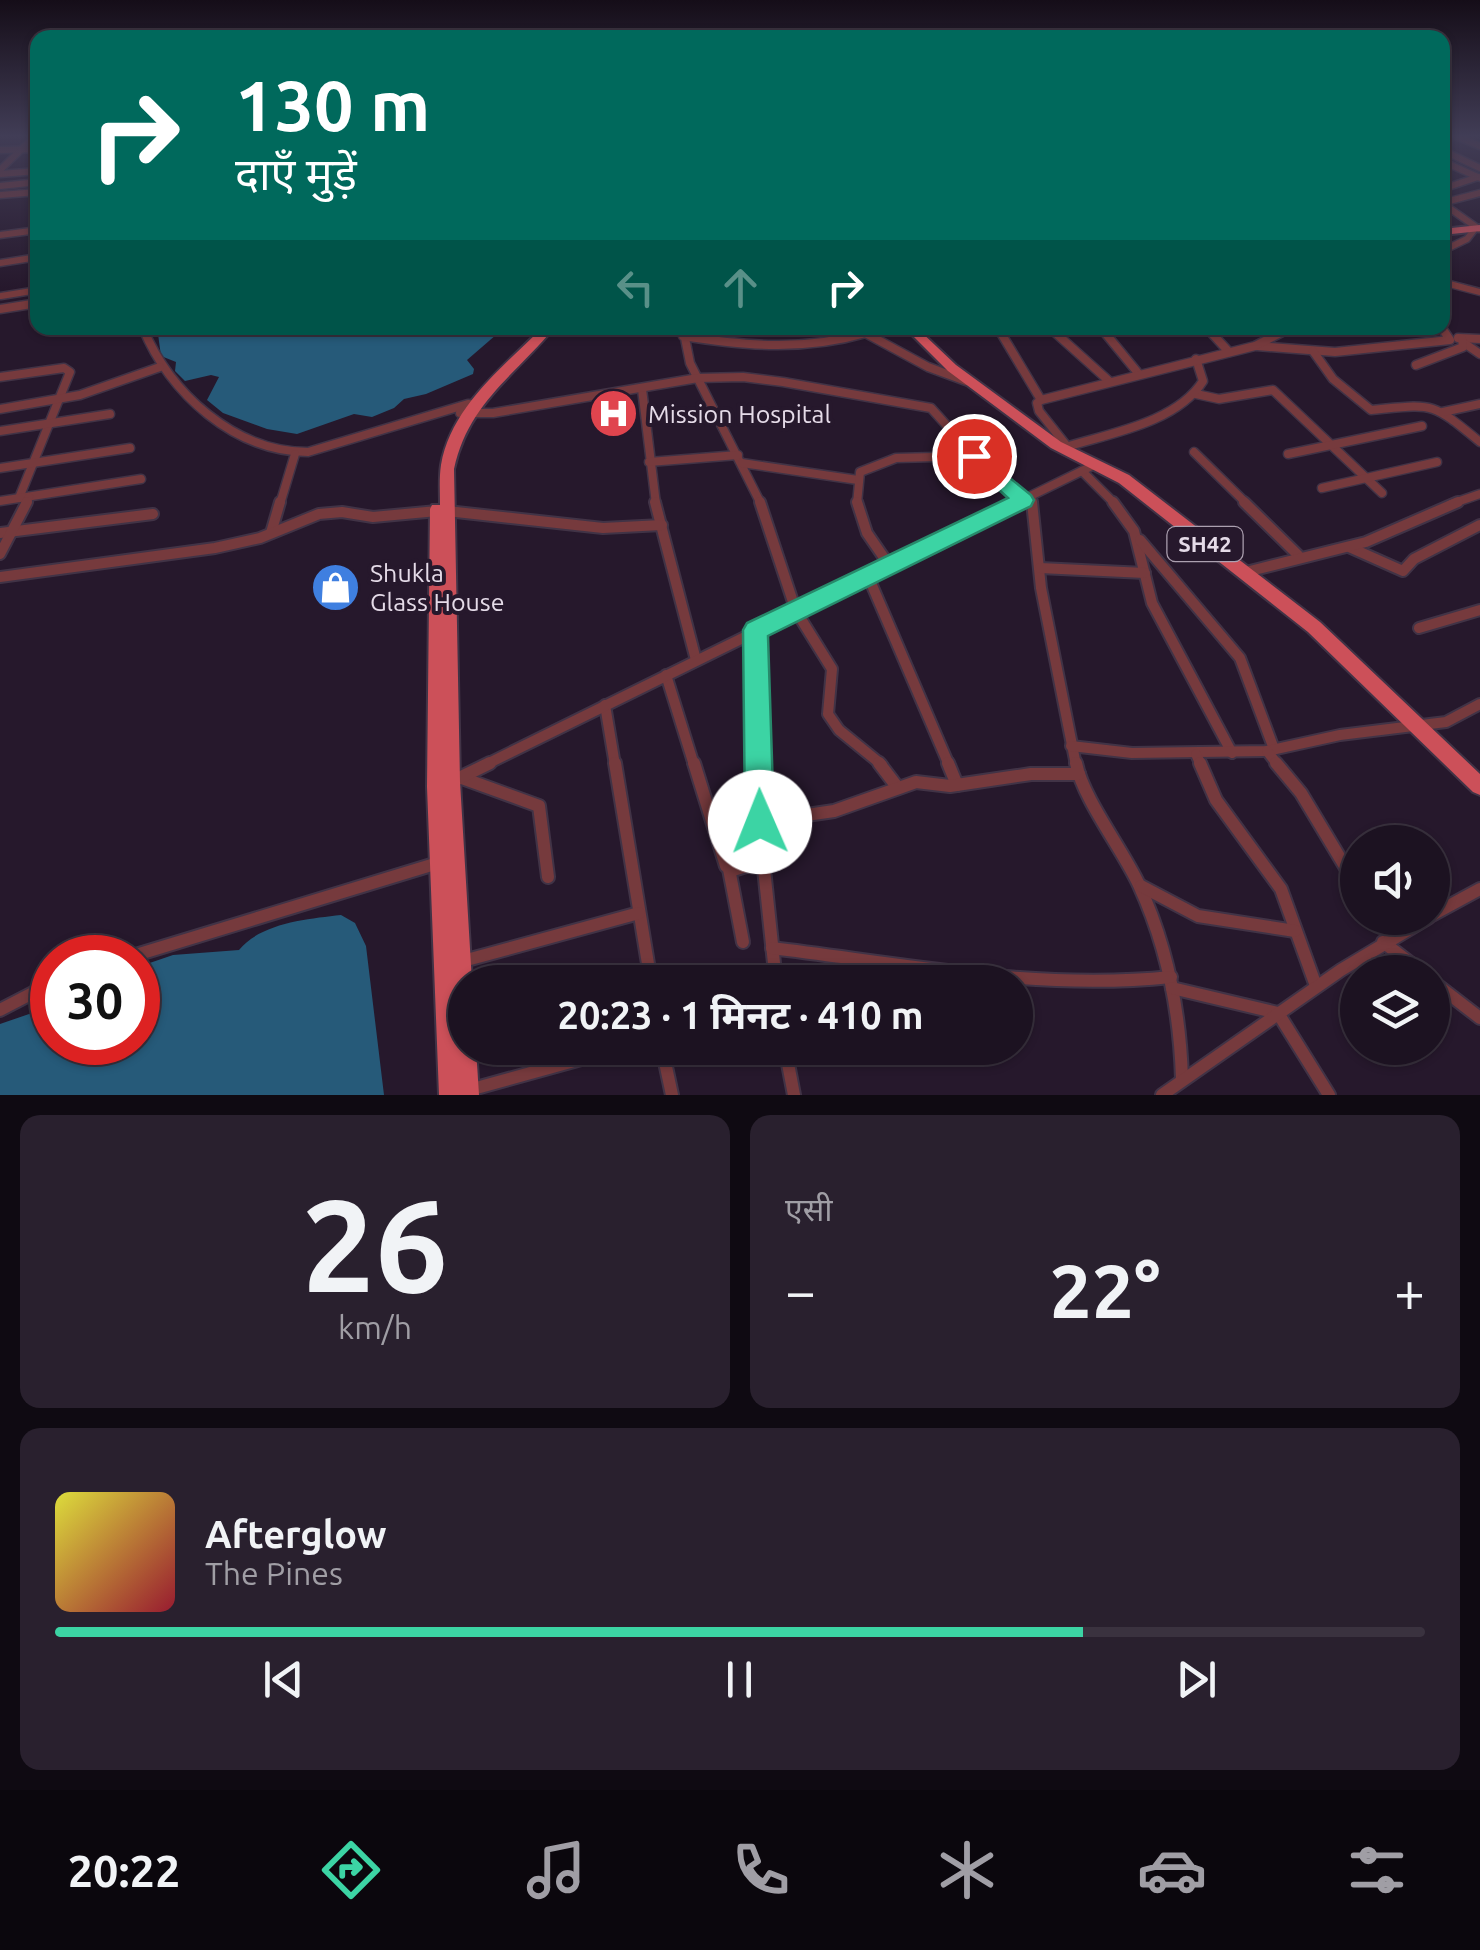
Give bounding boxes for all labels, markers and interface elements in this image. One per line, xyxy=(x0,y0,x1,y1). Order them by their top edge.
text: 130 m xyxy=(235,66,430,144)
icon: right xyxy=(70,70,200,200)
text: दाएँ मुड़ें xyxy=(235,148,357,199)
icon: left xyxy=(608,260,663,315)
icon: ahead xyxy=(713,260,768,315)
icon: right xyxy=(818,260,873,315)
hospital icon: Mission Hospital xyxy=(587,388,639,440)
place label: Mission Hospital xyxy=(648,400,831,428)
pin xyxy=(932,414,1017,499)
icon: arrive xyxy=(947,429,1002,484)
road number: SH42 xyxy=(1168,527,1242,561)
place label: Shukla Glass House xyxy=(370,559,504,616)
shop icon: Shukla Glass House xyxy=(309,561,361,613)
position arrow xyxy=(708,770,812,874)
map controls xyxy=(1340,825,1450,1065)
button: sound xyxy=(1340,825,1450,935)
speed limit sign: 30 xyxy=(30,935,160,1065)
button: layers xyxy=(1340,955,1450,1065)
text: 20:23 · 1 मिनट · 410 m xyxy=(557,994,924,1036)
text: 26 xyxy=(302,1171,448,1317)
text: एसी xyxy=(785,1191,833,1227)
text: 22° xyxy=(1049,1248,1161,1332)
text: − xyxy=(785,1260,816,1321)
text: + xyxy=(1394,1260,1425,1321)
text: km/h xyxy=(338,1309,412,1345)
text: Afterglow xyxy=(205,1513,387,1555)
text: The Pines xyxy=(205,1555,343,1591)
icon: previous xyxy=(256,1652,311,1707)
icon: pause xyxy=(712,1652,767,1707)
icon: next xyxy=(1169,1652,1224,1707)
icon: directions xyxy=(316,1835,386,1905)
icon: music xyxy=(521,1835,591,1905)
icon: phone xyxy=(726,1835,796,1905)
icon: climate xyxy=(932,1835,1002,1905)
icon: car xyxy=(1137,1835,1207,1905)
icon: filters xyxy=(1342,1835,1412,1905)
text: 20:22 xyxy=(68,1845,180,1896)

